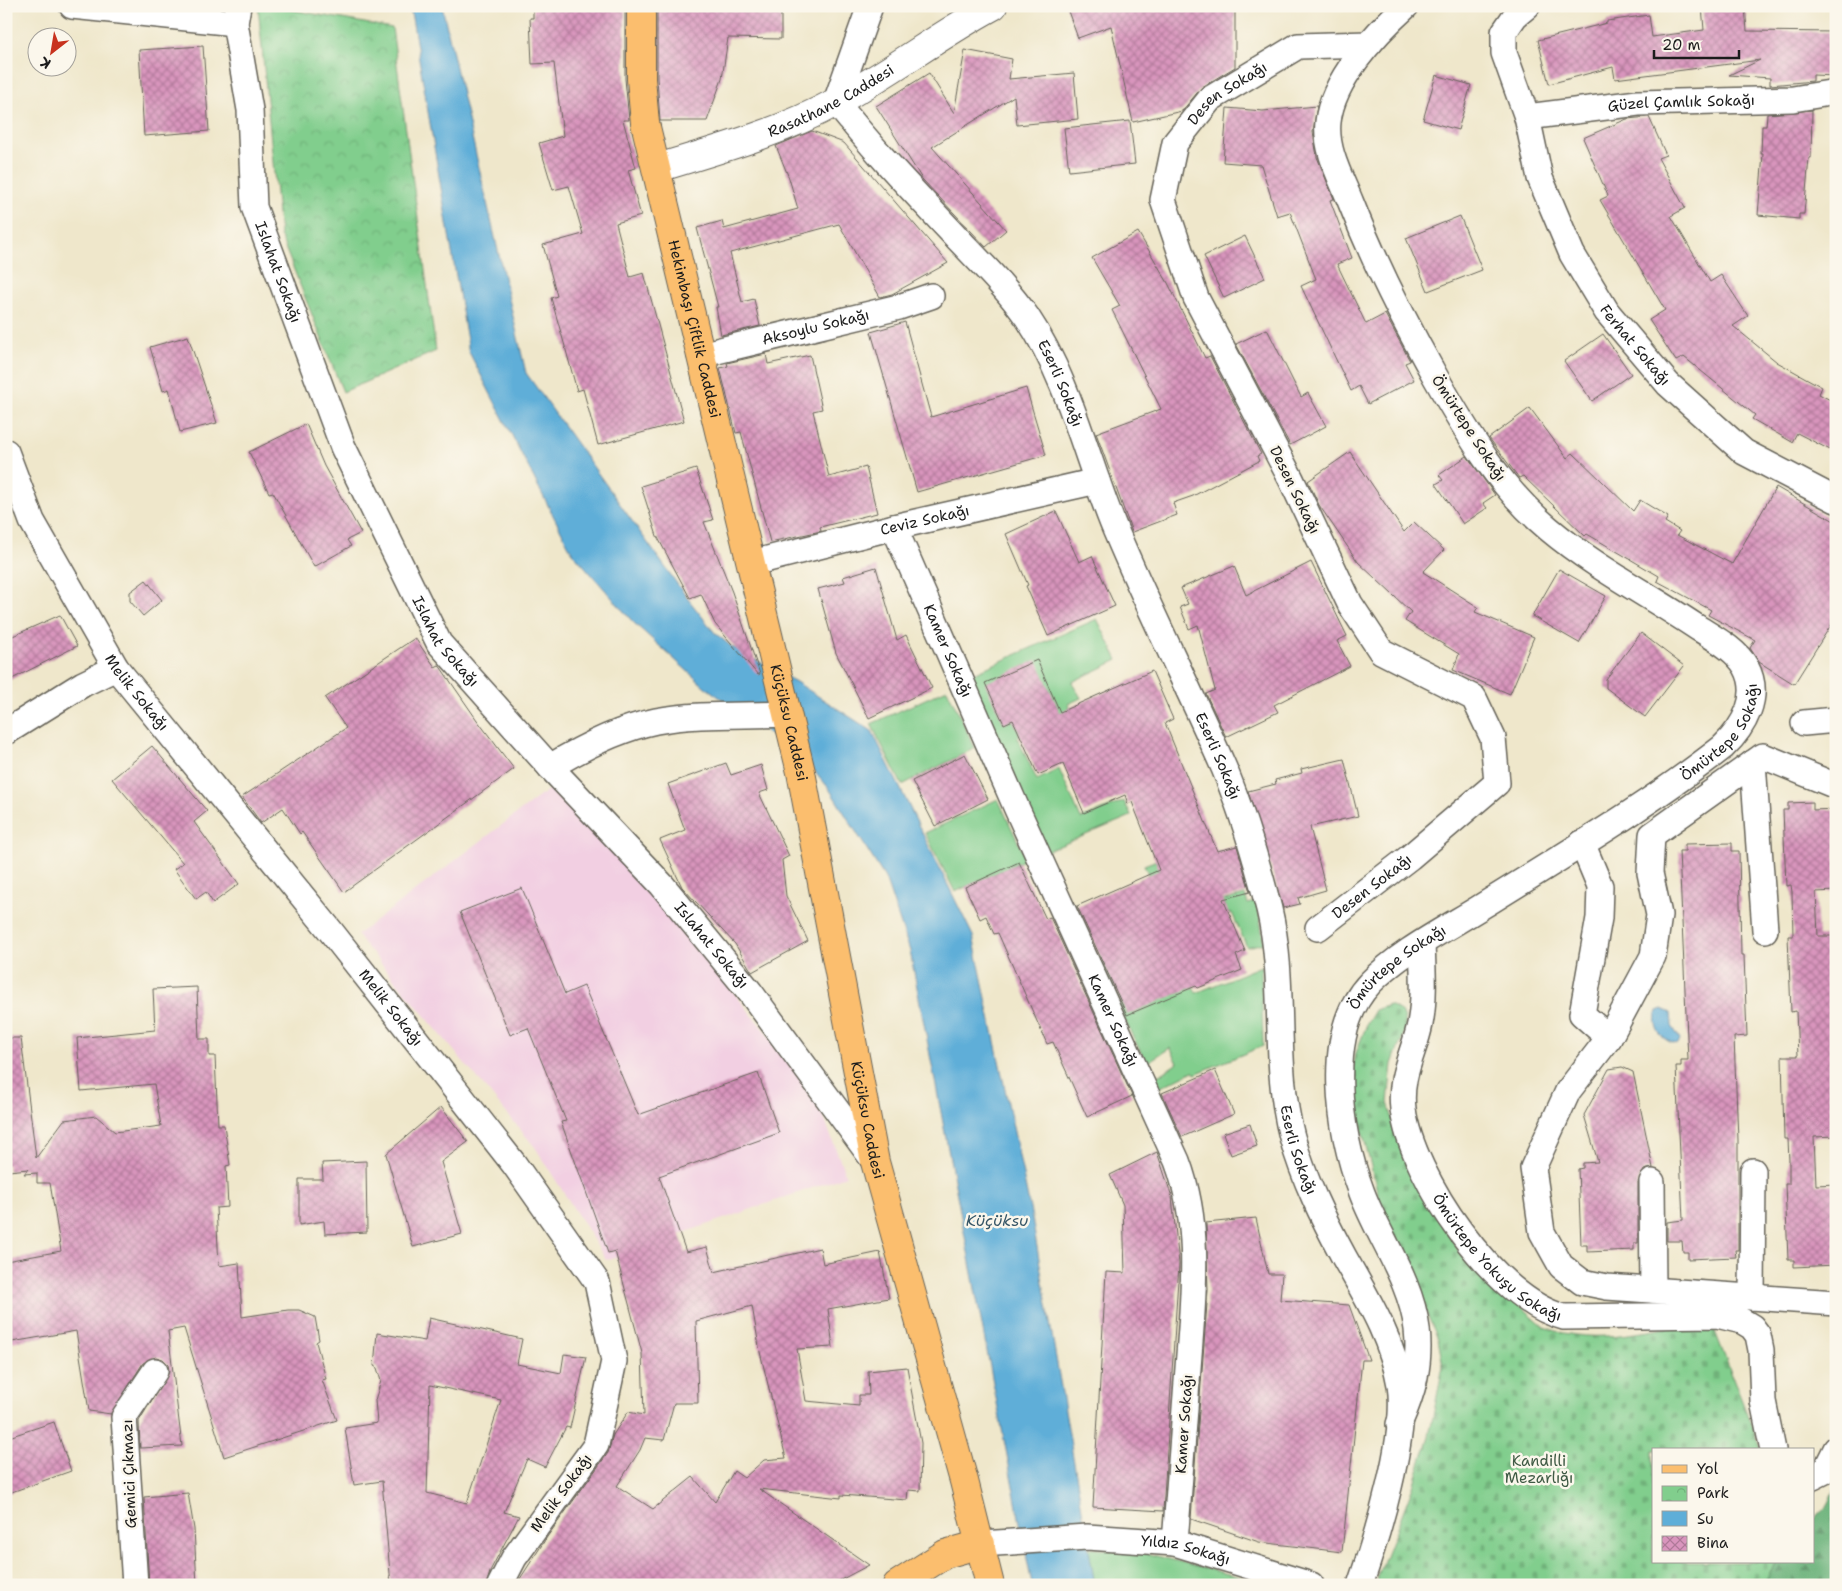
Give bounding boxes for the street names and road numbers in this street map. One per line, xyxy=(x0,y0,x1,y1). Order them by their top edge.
street label: Desen Sokağı xyxy=(1183,57,1271,129)
street label: Rasathane Caddesi xyxy=(765,60,898,142)
street label: Güzel Çamlık Sokağı xyxy=(1606,90,1755,117)
street label: Islahat Sokağı xyxy=(250,219,306,326)
street label: Hekimbaşı Çiftlik Caddesi xyxy=(663,238,726,420)
street label: Ferhat Sokağı xyxy=(1595,301,1675,390)
street label: Aksoylu Sokağı xyxy=(760,305,871,350)
street label: Eserli Sokağı xyxy=(1033,336,1088,429)
street label: Ömürtepe Sokağı xyxy=(1427,371,1511,485)
street label: Desen Sokağı xyxy=(1265,443,1325,537)
street label: Ceviz Sokağı xyxy=(878,500,971,540)
street label: Islahat Sokağı xyxy=(407,593,483,691)
street label: Kamer Sokağı xyxy=(919,601,977,700)
street label: Melik Sokağı xyxy=(100,651,173,735)
street label: Küçüksu Caddesi xyxy=(765,662,813,783)
street label: Ömürtepe Sokağı xyxy=(1676,683,1762,786)
street label: Eserli Sokağı xyxy=(1190,709,1245,802)
street label: Desen Sokağı xyxy=(1328,849,1416,924)
street label: Islahat Sokağı xyxy=(670,898,753,993)
street label: Ömürtepe Sokağı xyxy=(1344,920,1450,1013)
street label: Melik Sokağı xyxy=(354,965,427,1050)
street label: Kamer Sokağı xyxy=(1083,971,1143,1070)
street label: Küçüksu Caddesi xyxy=(846,1060,889,1181)
street label: Eserli Sokağı xyxy=(1276,1103,1322,1198)
street label: Ömürtepe Yokuşu Sokağı xyxy=(1428,1190,1564,1326)
street label: Kamer Sokağı xyxy=(1171,1374,1197,1474)
street label: Gemici Çıkmazı xyxy=(117,1419,141,1529)
street label: Melik Sokağı xyxy=(526,1450,596,1536)
street label: Yıldız Sokağı xyxy=(1140,1531,1233,1569)

